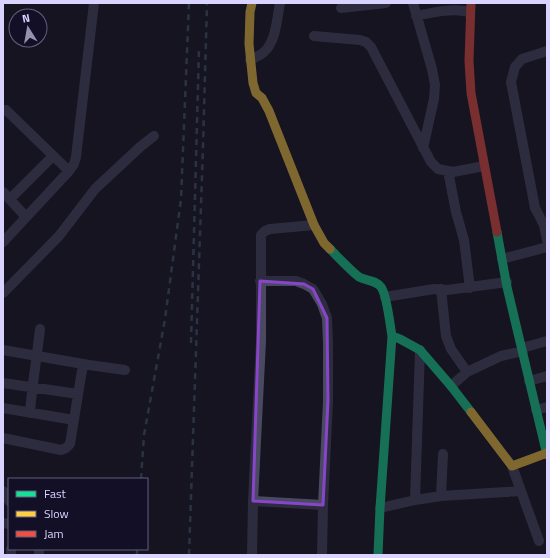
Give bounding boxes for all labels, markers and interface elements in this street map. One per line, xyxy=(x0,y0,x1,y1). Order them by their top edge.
north arrow xyxy=(8,8,48,48)
text: N xyxy=(21,10,31,27)
legend xyxy=(8,478,148,550)
text: Fast xyxy=(44,484,67,503)
text: Slow xyxy=(44,504,69,523)
text: Jam xyxy=(44,524,64,543)

